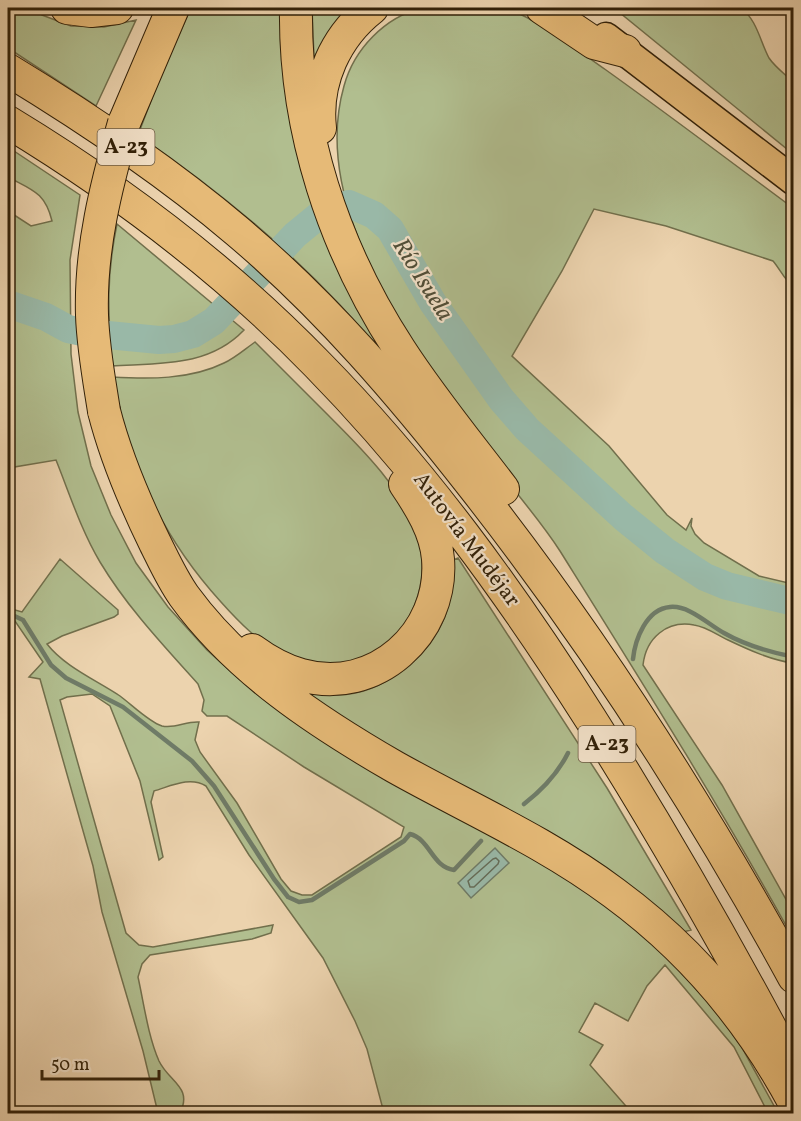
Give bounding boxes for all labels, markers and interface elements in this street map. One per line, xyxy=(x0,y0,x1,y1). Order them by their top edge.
road number: A-23 xyxy=(98,129,154,165)
water label: Río Isuela xyxy=(383,232,461,328)
street label: Autovía Mudéjar xyxy=(405,466,527,614)
road number: A-23 xyxy=(578,726,636,762)
scale bar xyxy=(42,1043,159,1081)
text: 50 m xyxy=(51,1053,90,1078)

